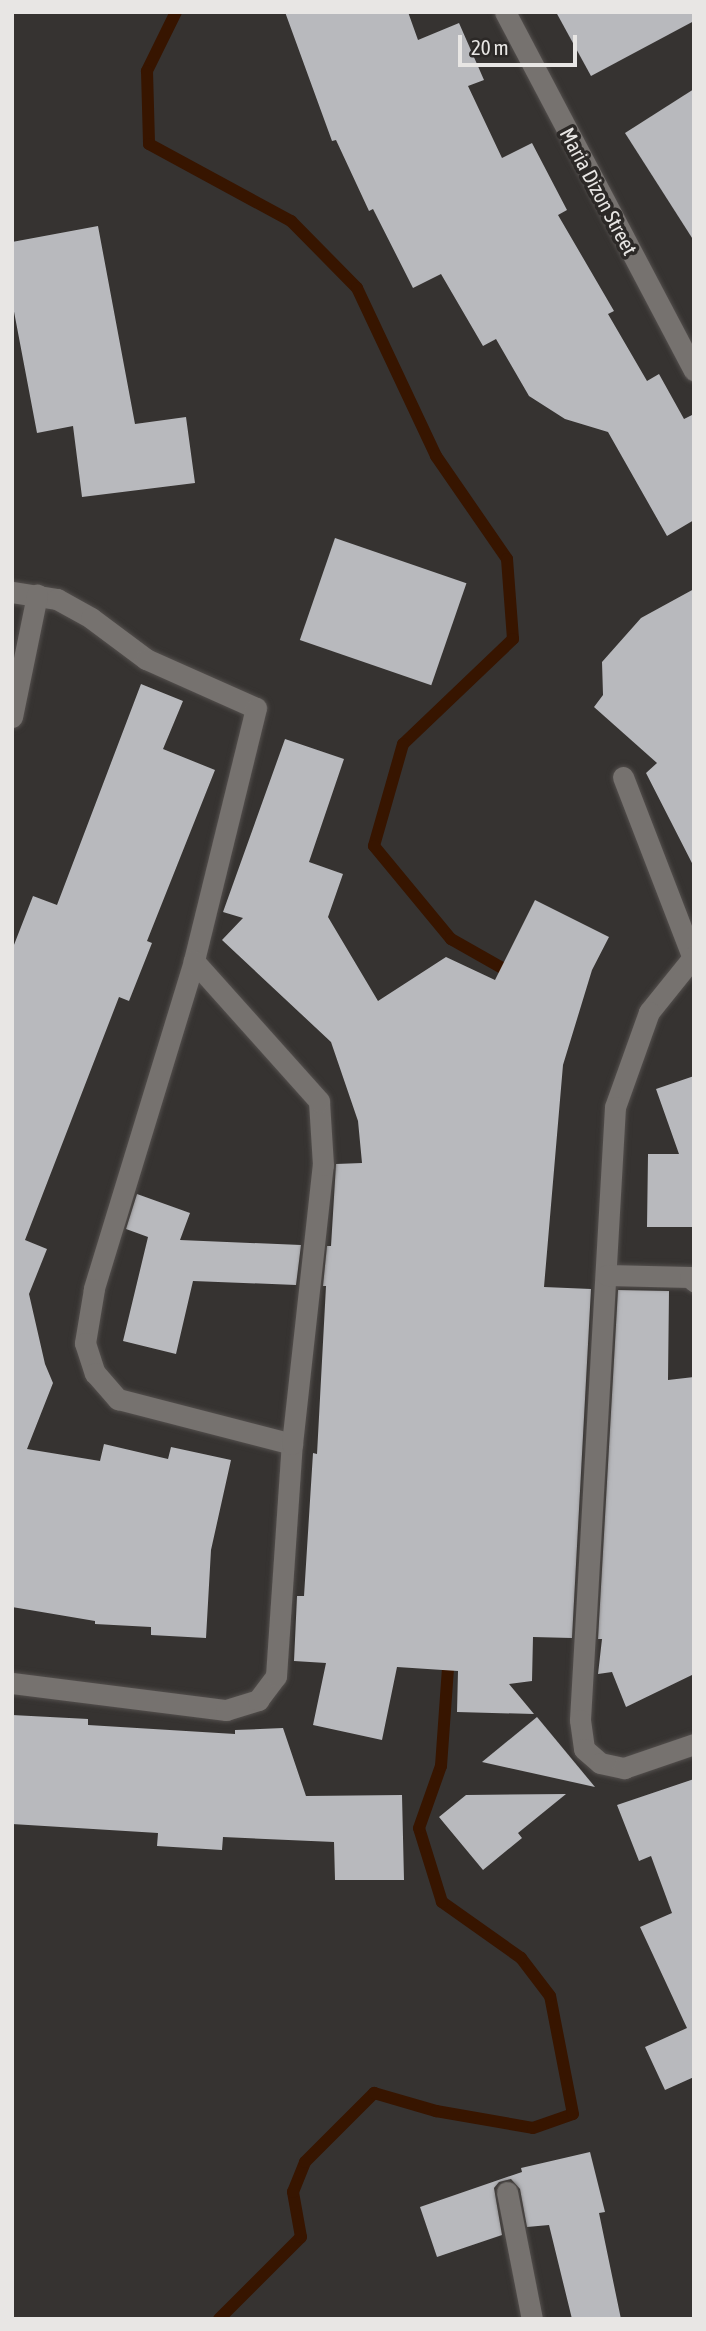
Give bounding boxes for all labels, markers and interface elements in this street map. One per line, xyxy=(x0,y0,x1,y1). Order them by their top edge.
scale bar xyxy=(461,21,580,65)
text: 20 m xyxy=(471,35,509,59)
street label: Maria Dizon Street xyxy=(555,123,643,259)

